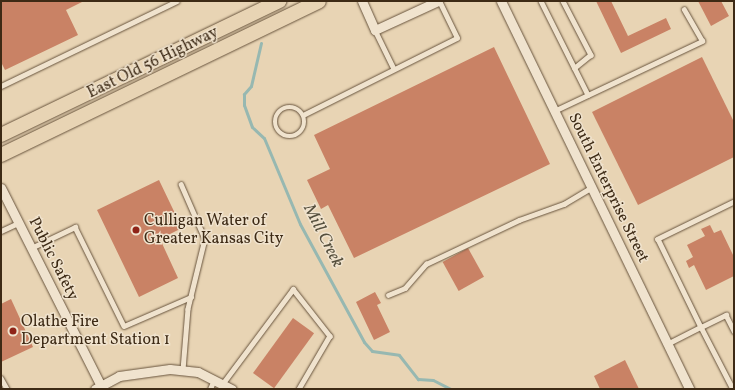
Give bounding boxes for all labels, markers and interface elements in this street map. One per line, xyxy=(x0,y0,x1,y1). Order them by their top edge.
street label: East Old 56 Highway xyxy=(84,23,222,103)
street label: South Enterprise Street xyxy=(563,110,653,266)
water label: Mill Creek xyxy=(298,201,348,271)
place label: Culligan Water of Greater Kansas City xyxy=(144,211,283,249)
street label: Public Safety xyxy=(24,214,82,304)
marker: Culligan Water of Greater Kansas City xyxy=(131,225,141,235)
place label: Olathe Fire Department Station 1 xyxy=(21,312,170,350)
marker: Olathe Fire Department Station 1 xyxy=(8,326,18,336)

